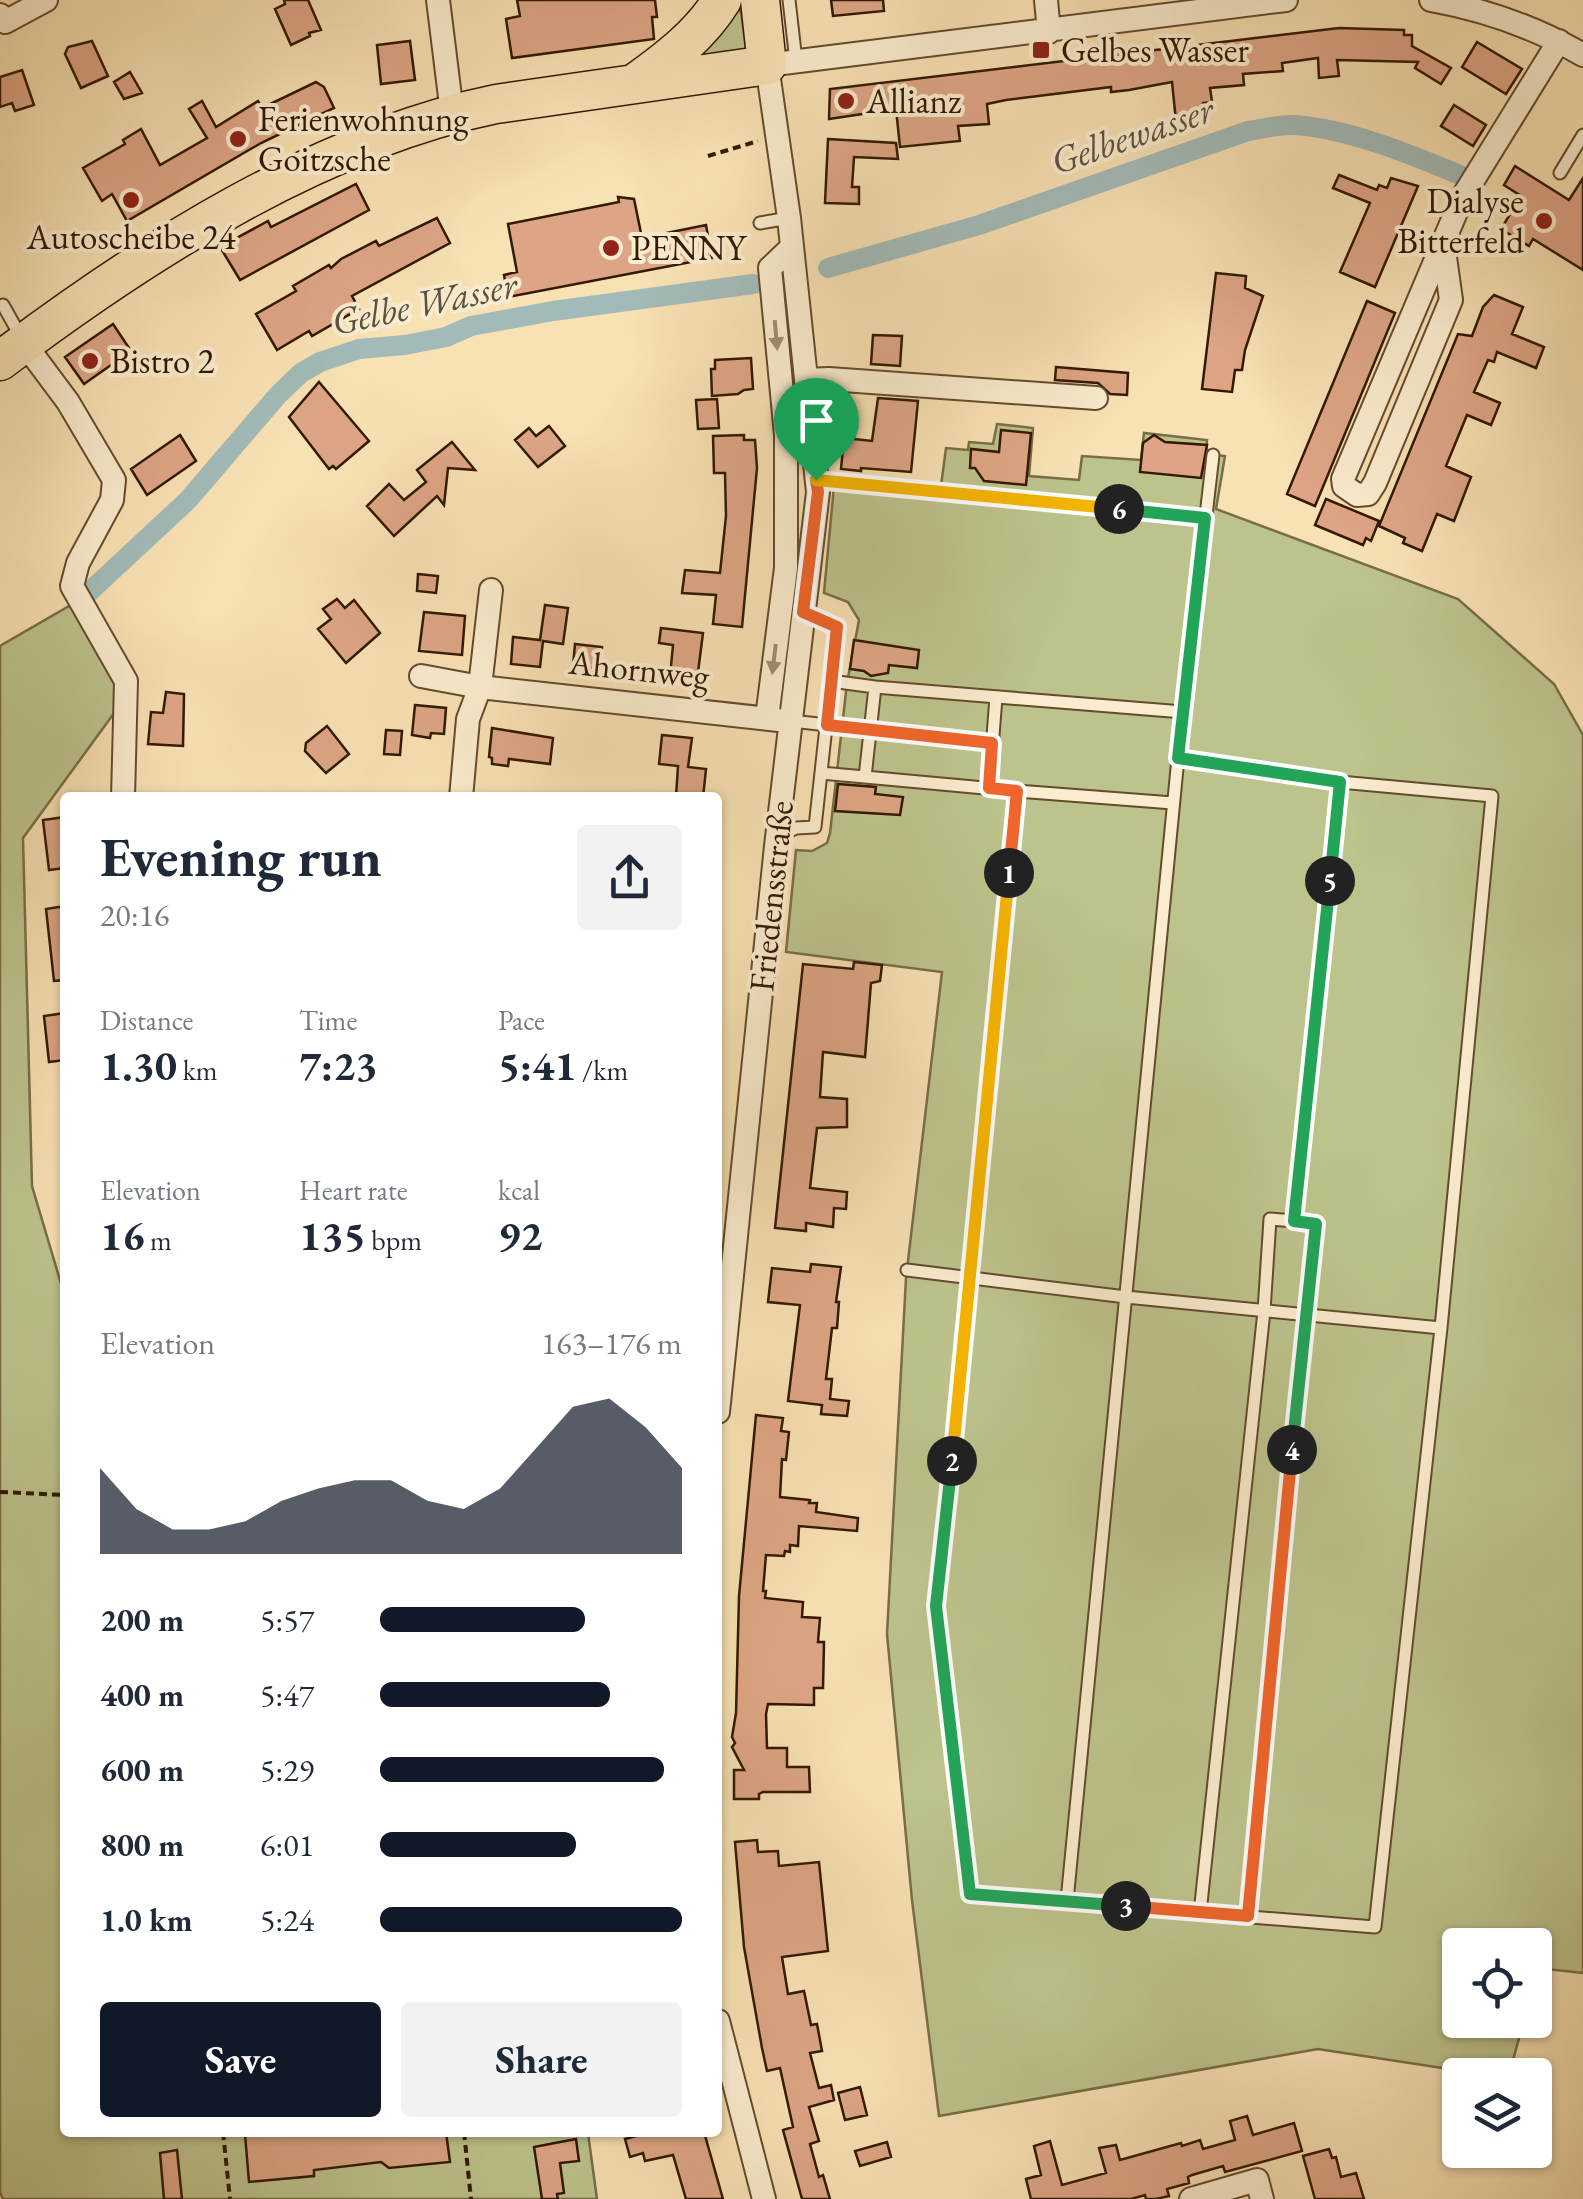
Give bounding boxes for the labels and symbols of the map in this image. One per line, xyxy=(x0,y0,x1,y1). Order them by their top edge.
place label: Gelbes Wasser xyxy=(1061,27,1249,72)
marker: Gelbes Wasser xyxy=(1030,39,1052,61)
place label: Allianz xyxy=(865,78,962,123)
water label: Gelbewasser xyxy=(1044,83,1221,185)
marker: Allianz xyxy=(835,90,857,112)
place label: Ferienwohnung Goitzsche xyxy=(258,96,469,181)
marker: Ferienwohnung Goitzsche xyxy=(227,128,249,150)
place label: Dialyse Bitterfeld xyxy=(1398,178,1524,263)
marker: Autoscheibe 24 xyxy=(120,189,142,211)
marker: Dialyse Bitterfeld xyxy=(1533,210,1555,232)
place label: Autoscheibe 24 xyxy=(25,214,236,259)
place label: PENNY xyxy=(631,225,748,270)
marker: PENNY xyxy=(600,237,622,259)
water label: Gelbe Wasser xyxy=(327,259,523,346)
one-way arrow xyxy=(769,319,785,351)
place label: Bistro 2 xyxy=(110,338,214,383)
marker: Bistro 2 xyxy=(79,350,101,372)
pin xyxy=(774,378,859,481)
pin: 6 xyxy=(1094,484,1144,534)
street label: Ahornweg xyxy=(566,639,712,698)
one-way arrow xyxy=(766,643,782,675)
street label: Friedensstraße xyxy=(738,798,803,994)
pin: 1 xyxy=(984,848,1034,898)
pin: 5 xyxy=(1305,856,1355,906)
pin: 4 xyxy=(1267,1425,1317,1475)
pin: 2 xyxy=(927,1436,977,1486)
pin: 3 xyxy=(1101,1881,1151,1931)

